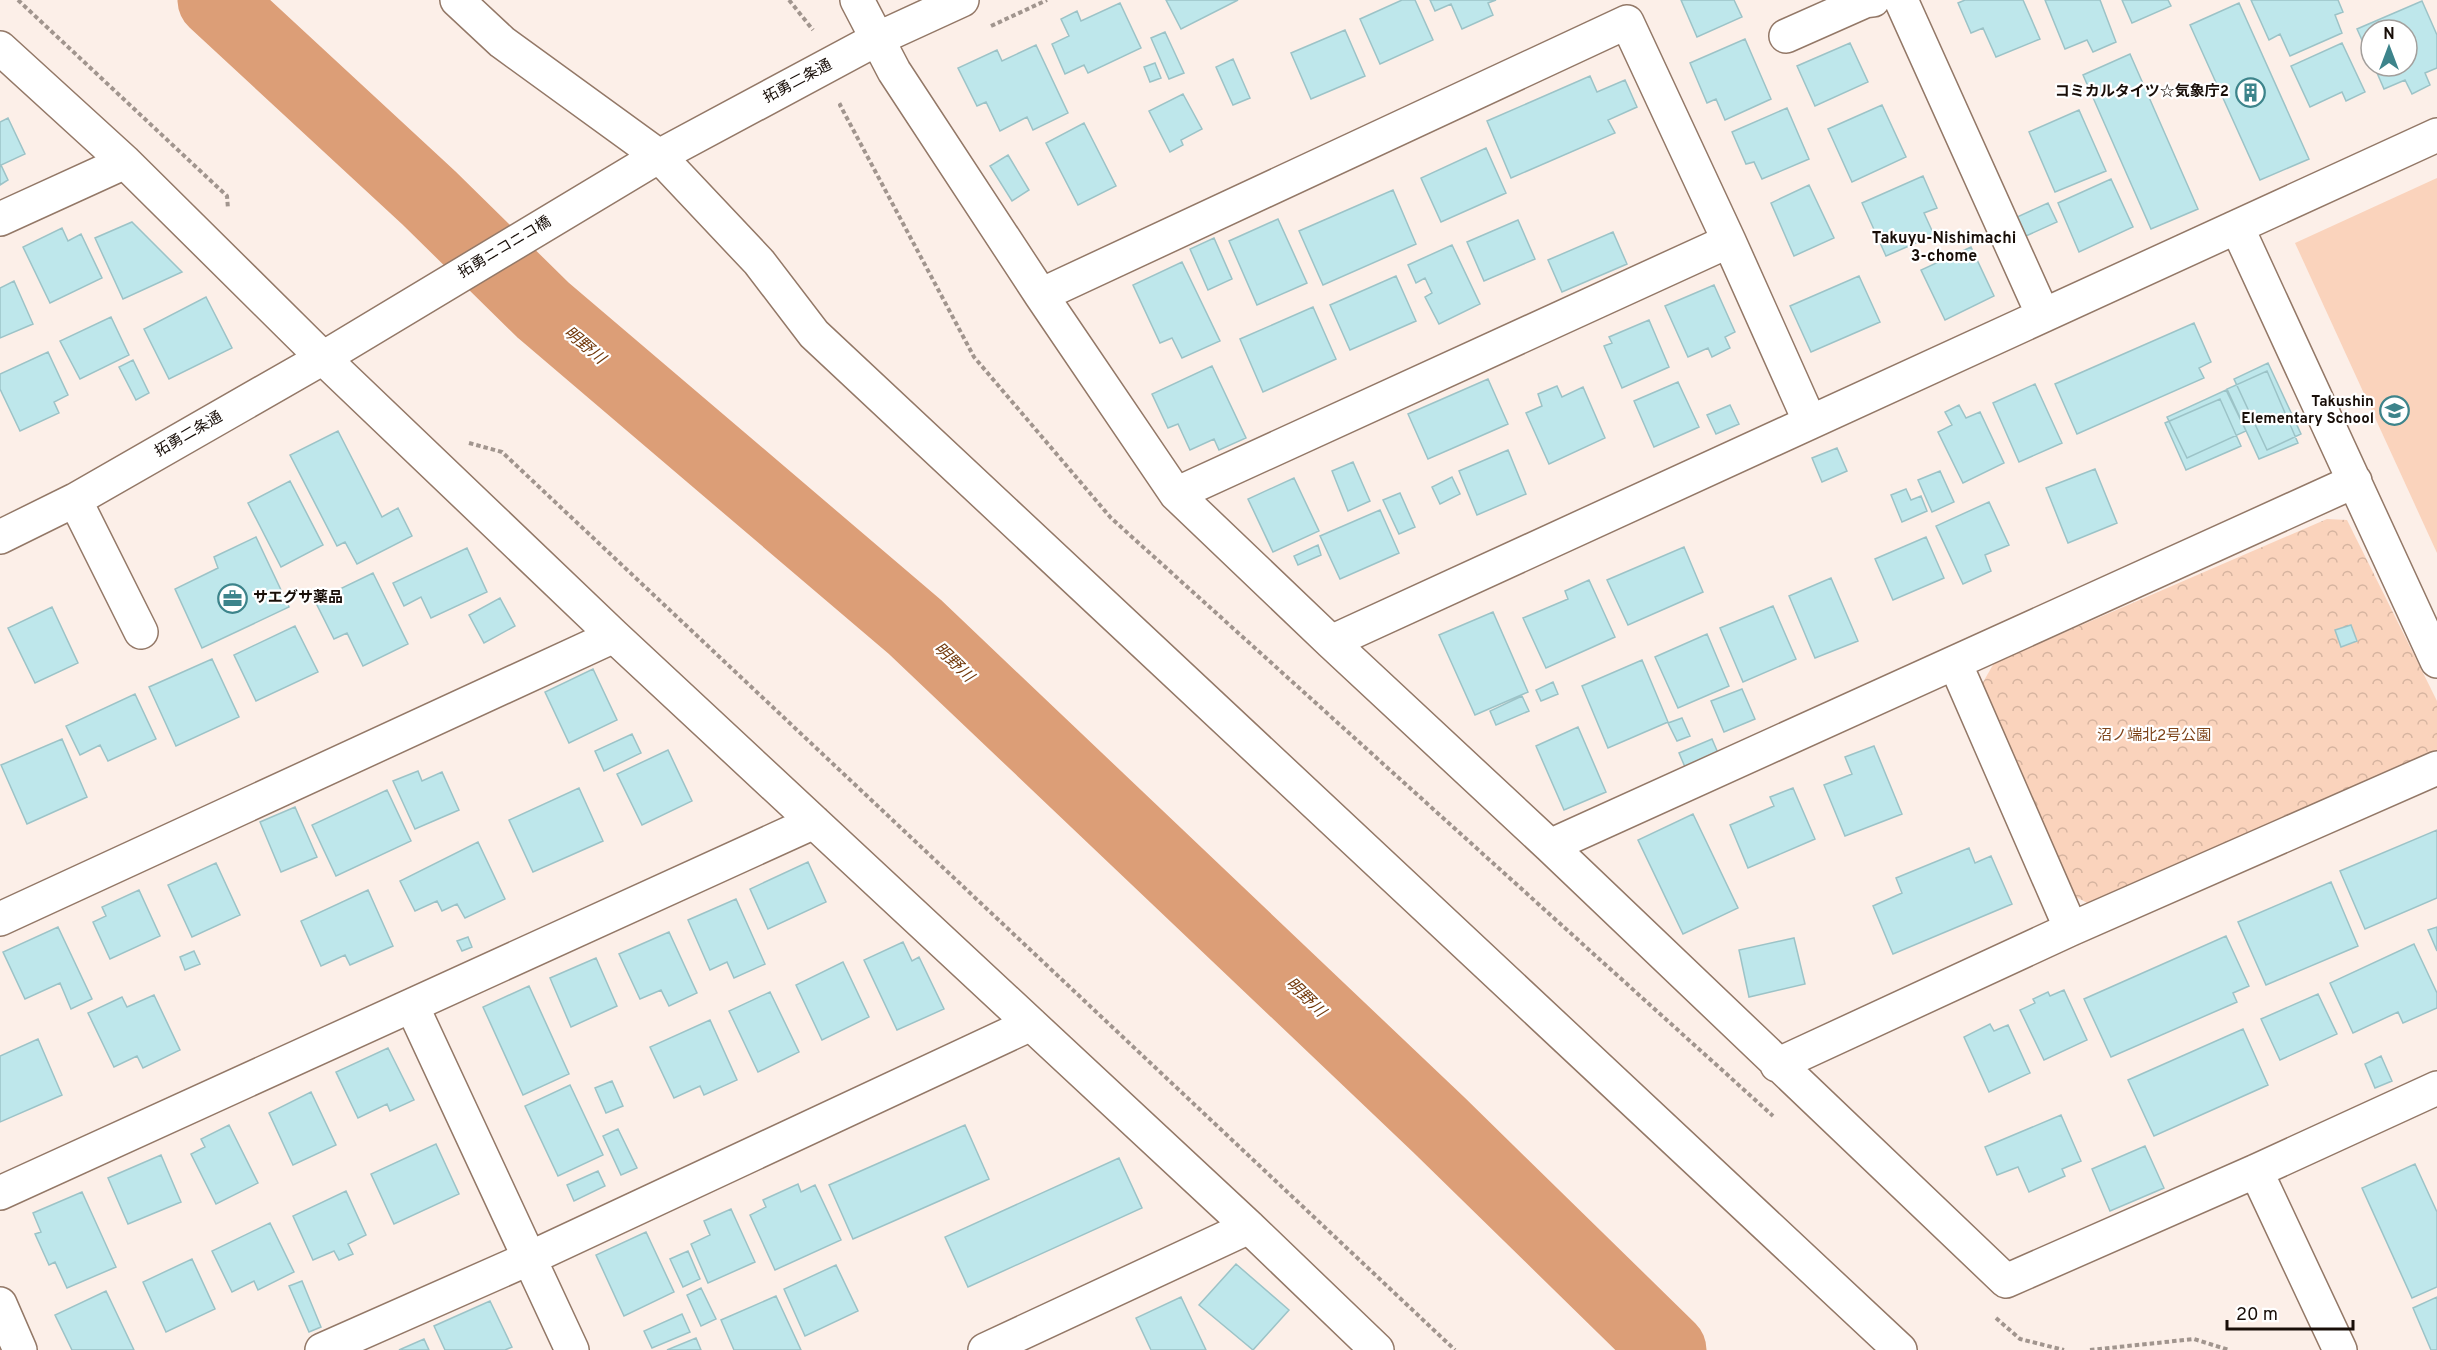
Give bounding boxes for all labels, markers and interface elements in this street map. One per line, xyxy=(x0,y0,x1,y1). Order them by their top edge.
north arrow xyxy=(2359,18,2419,78)
text: N xyxy=(2383,25,2395,45)
street label: 拓勇二条通 xyxy=(760,56,836,108)
building icon: コミカルタイツ☆気象庁2 xyxy=(2234,76,2266,108)
place label: コミカルタイツ☆気象庁2 xyxy=(2055,83,2229,102)
street label: 拓勇ニコニコ橋 xyxy=(455,213,555,283)
district label: Takuyu-Nishimachi 3-chome xyxy=(1872,229,2016,267)
water label: 明野川 xyxy=(559,323,610,370)
place label: Takushin Elementary School xyxy=(2241,393,2374,429)
school or university icon: Takushin Elementary School xyxy=(2379,395,2411,427)
street label: 拓勇二条通 xyxy=(152,408,226,462)
office icon: サエグサ薬品 xyxy=(216,582,248,614)
place label: サエグサ薬品 xyxy=(253,589,343,608)
water label: 明野川 xyxy=(929,639,979,688)
park label: 沼ノ端北2号公園 xyxy=(2097,726,2211,746)
water label: 明野川 xyxy=(1281,974,1331,1023)
scale bar xyxy=(2227,1293,2353,1331)
text: 20 m xyxy=(2236,1304,2278,1327)

